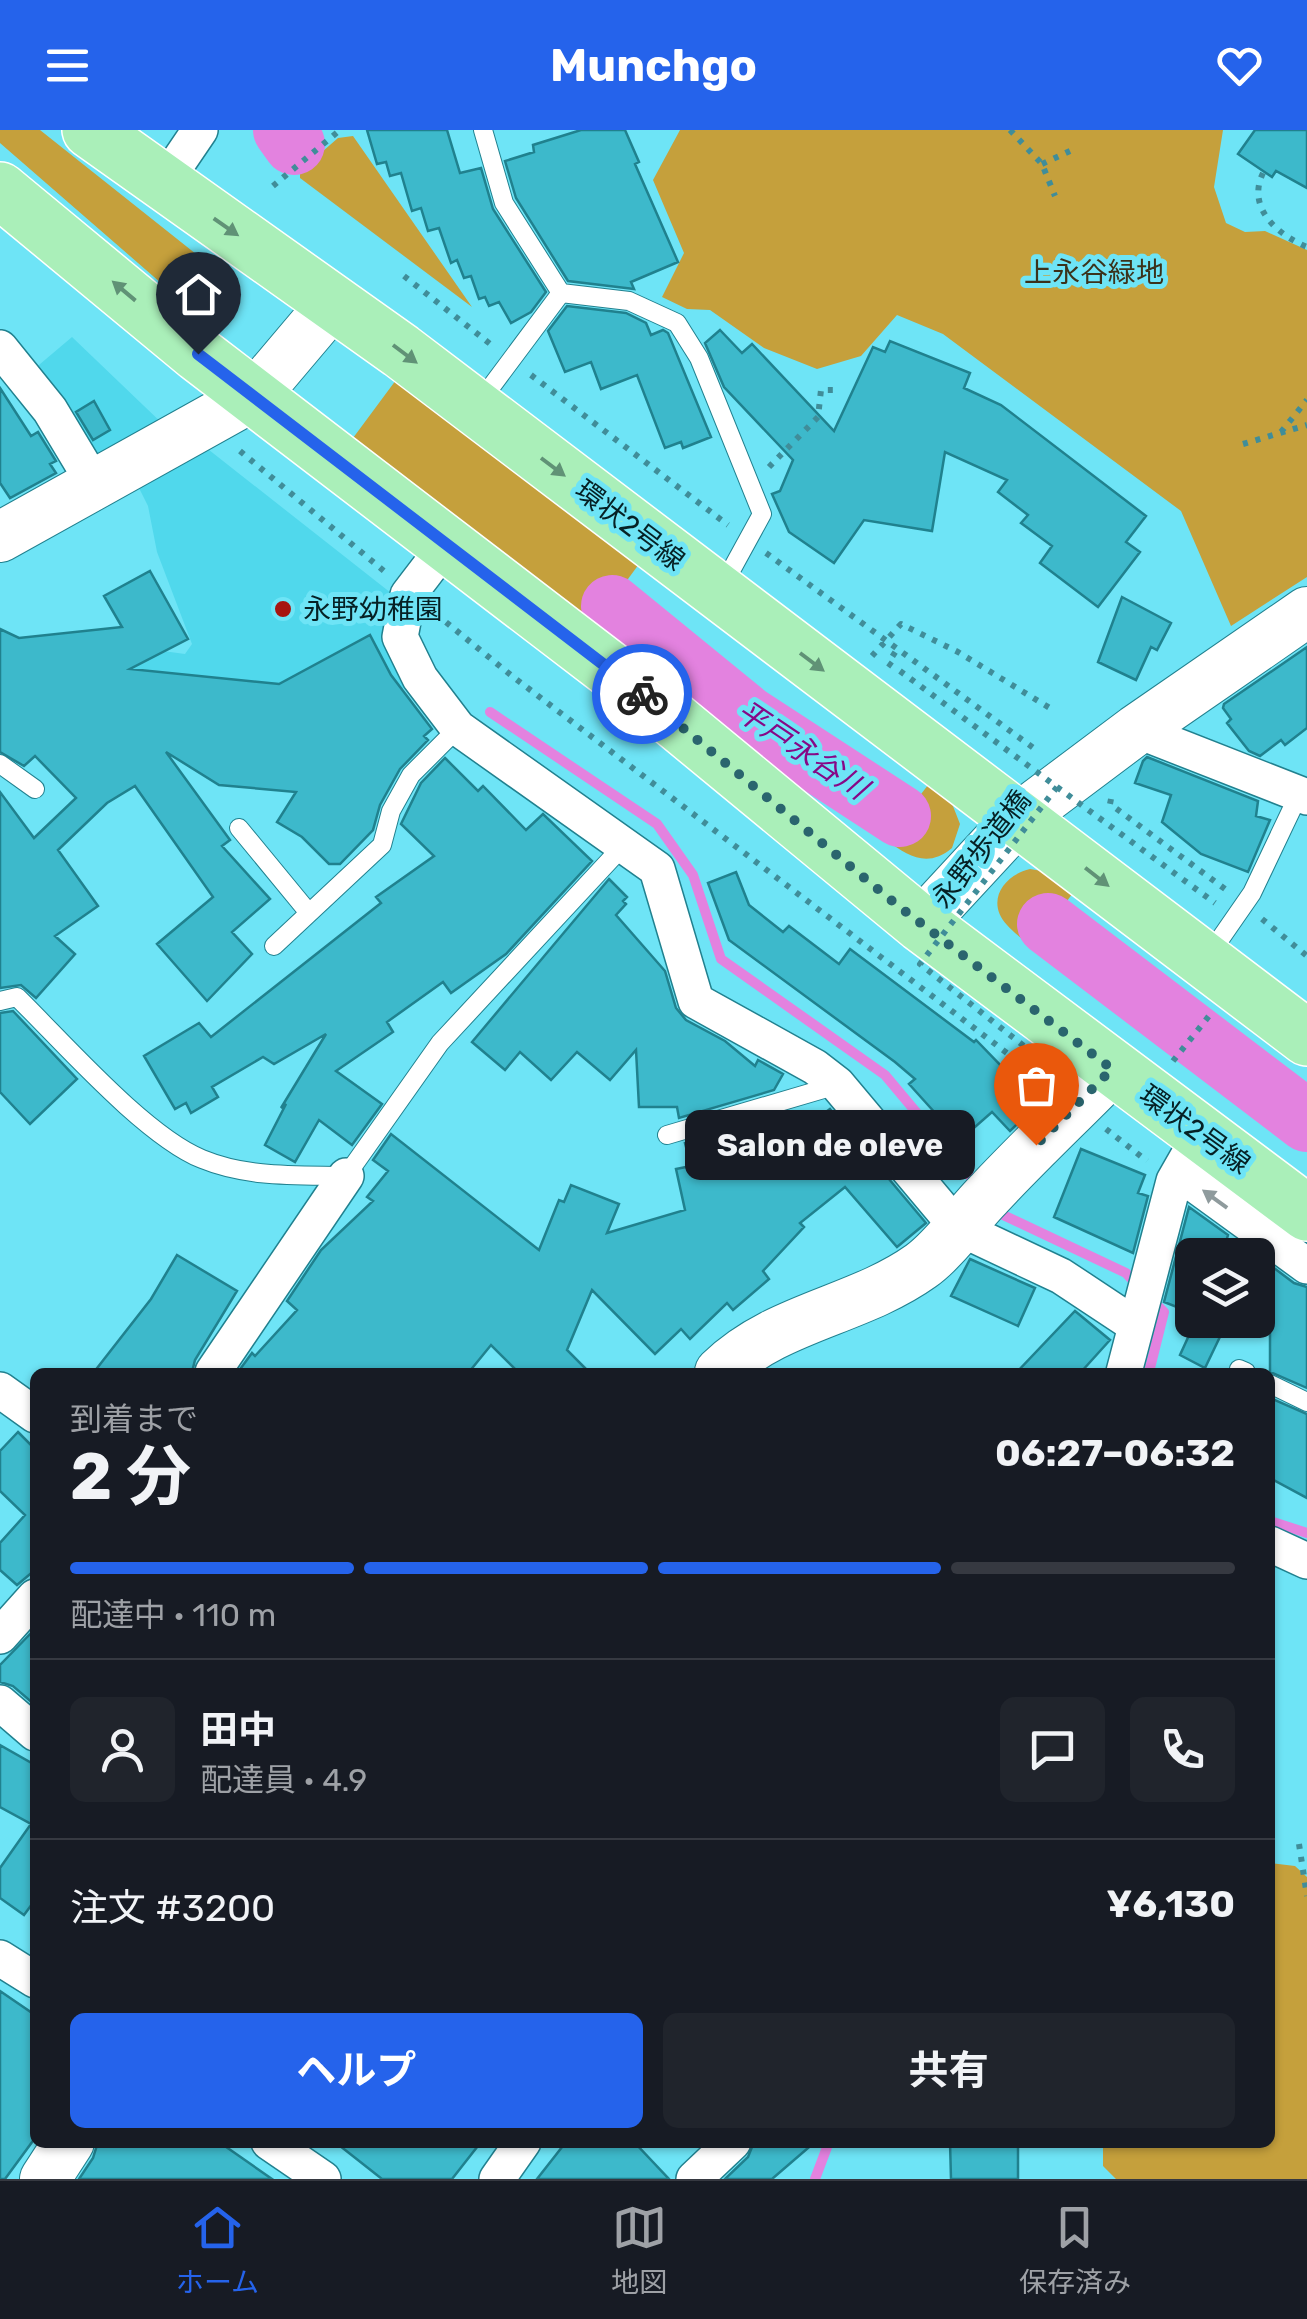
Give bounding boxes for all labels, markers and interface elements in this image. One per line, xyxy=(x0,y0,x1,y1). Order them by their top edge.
icon: menu xyxy=(40,38,95,93)
icon: heart xyxy=(1212,38,1267,93)
text: Munchgo xyxy=(550,39,757,92)
one-way arrow xyxy=(213,217,240,236)
pin xyxy=(156,252,241,355)
park label: 上永谷緑地 xyxy=(1024,256,1164,289)
icon: home xyxy=(171,267,226,322)
one-way arrow xyxy=(111,281,136,302)
one-way arrow xyxy=(392,344,418,364)
one-way arrow xyxy=(540,457,566,477)
street label: 環状2号線 xyxy=(568,474,691,577)
place label: 永野幼稚園 xyxy=(303,593,443,626)
marker: 永野幼稚園 xyxy=(272,598,294,620)
courier xyxy=(592,644,692,744)
one-way arrow xyxy=(799,652,825,672)
icon: bike xyxy=(615,667,670,722)
water label: 平戸永谷川 xyxy=(730,693,877,809)
street label: 永野歩道橋 xyxy=(925,784,1037,915)
one-way arrow xyxy=(1084,866,1110,886)
pin xyxy=(994,1043,1079,1146)
icon: bag xyxy=(1009,1058,1064,1113)
street label: 環状2号線 xyxy=(1133,1078,1256,1181)
callout: Salon de oleve xyxy=(686,1110,976,1180)
text: Salon de oleve xyxy=(717,1126,943,1164)
one-way arrow xyxy=(1202,1190,1228,1209)
map controls xyxy=(1175,1238,1275,1338)
button: layers xyxy=(1175,1238,1275,1338)
text: 到着まで xyxy=(70,1400,198,1438)
text: 06:27–06:32 xyxy=(995,1430,1235,1476)
text: 2 分 xyxy=(70,1438,191,1515)
text: 配達中 · 110 m xyxy=(70,1596,276,1634)
button: person xyxy=(70,1697,175,1802)
button: chat xyxy=(1000,1697,1105,1802)
button: phone xyxy=(1130,1697,1235,1802)
text: 田中 xyxy=(200,1707,276,1753)
text: 配達員 · 4.9 xyxy=(200,1761,367,1799)
text: ¥6,130 xyxy=(1106,1881,1235,1927)
text: 注文 #3200 xyxy=(70,1885,275,1931)
button: ヘルプ xyxy=(70,2013,643,2128)
button: 共有 xyxy=(663,2013,1235,2128)
tab: ホーム xyxy=(176,2200,259,2300)
tab: 地図 xyxy=(611,2200,667,2300)
tab: 保存済み xyxy=(1019,2200,1131,2300)

